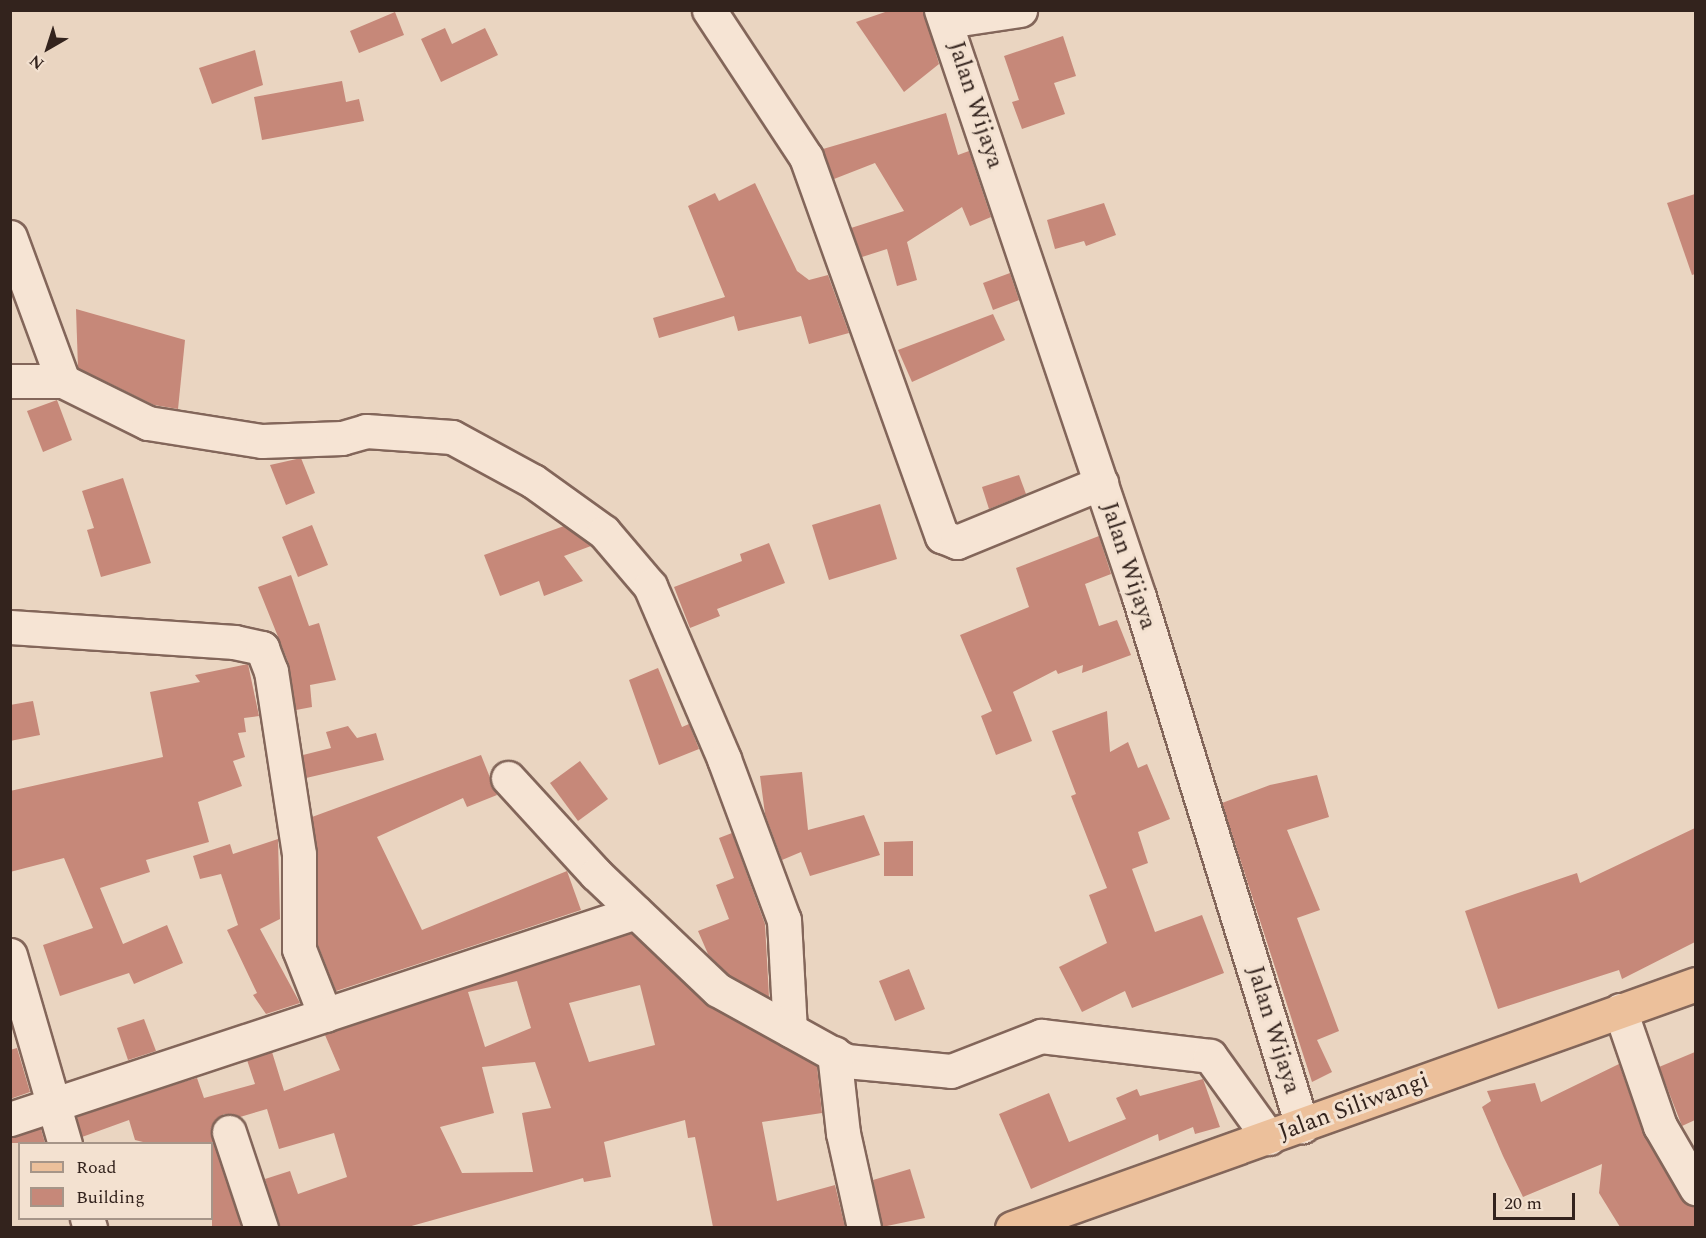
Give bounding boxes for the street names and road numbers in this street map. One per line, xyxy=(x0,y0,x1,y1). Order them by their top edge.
street label: Jalan Wijaya xyxy=(941,38,1009,172)
street label: Jalan Wijaya xyxy=(1094,499,1162,633)
street label: Jalan Wijaya xyxy=(1240,963,1306,1097)
street label: Jalan Siliwangi xyxy=(1275,1066,1433,1148)

